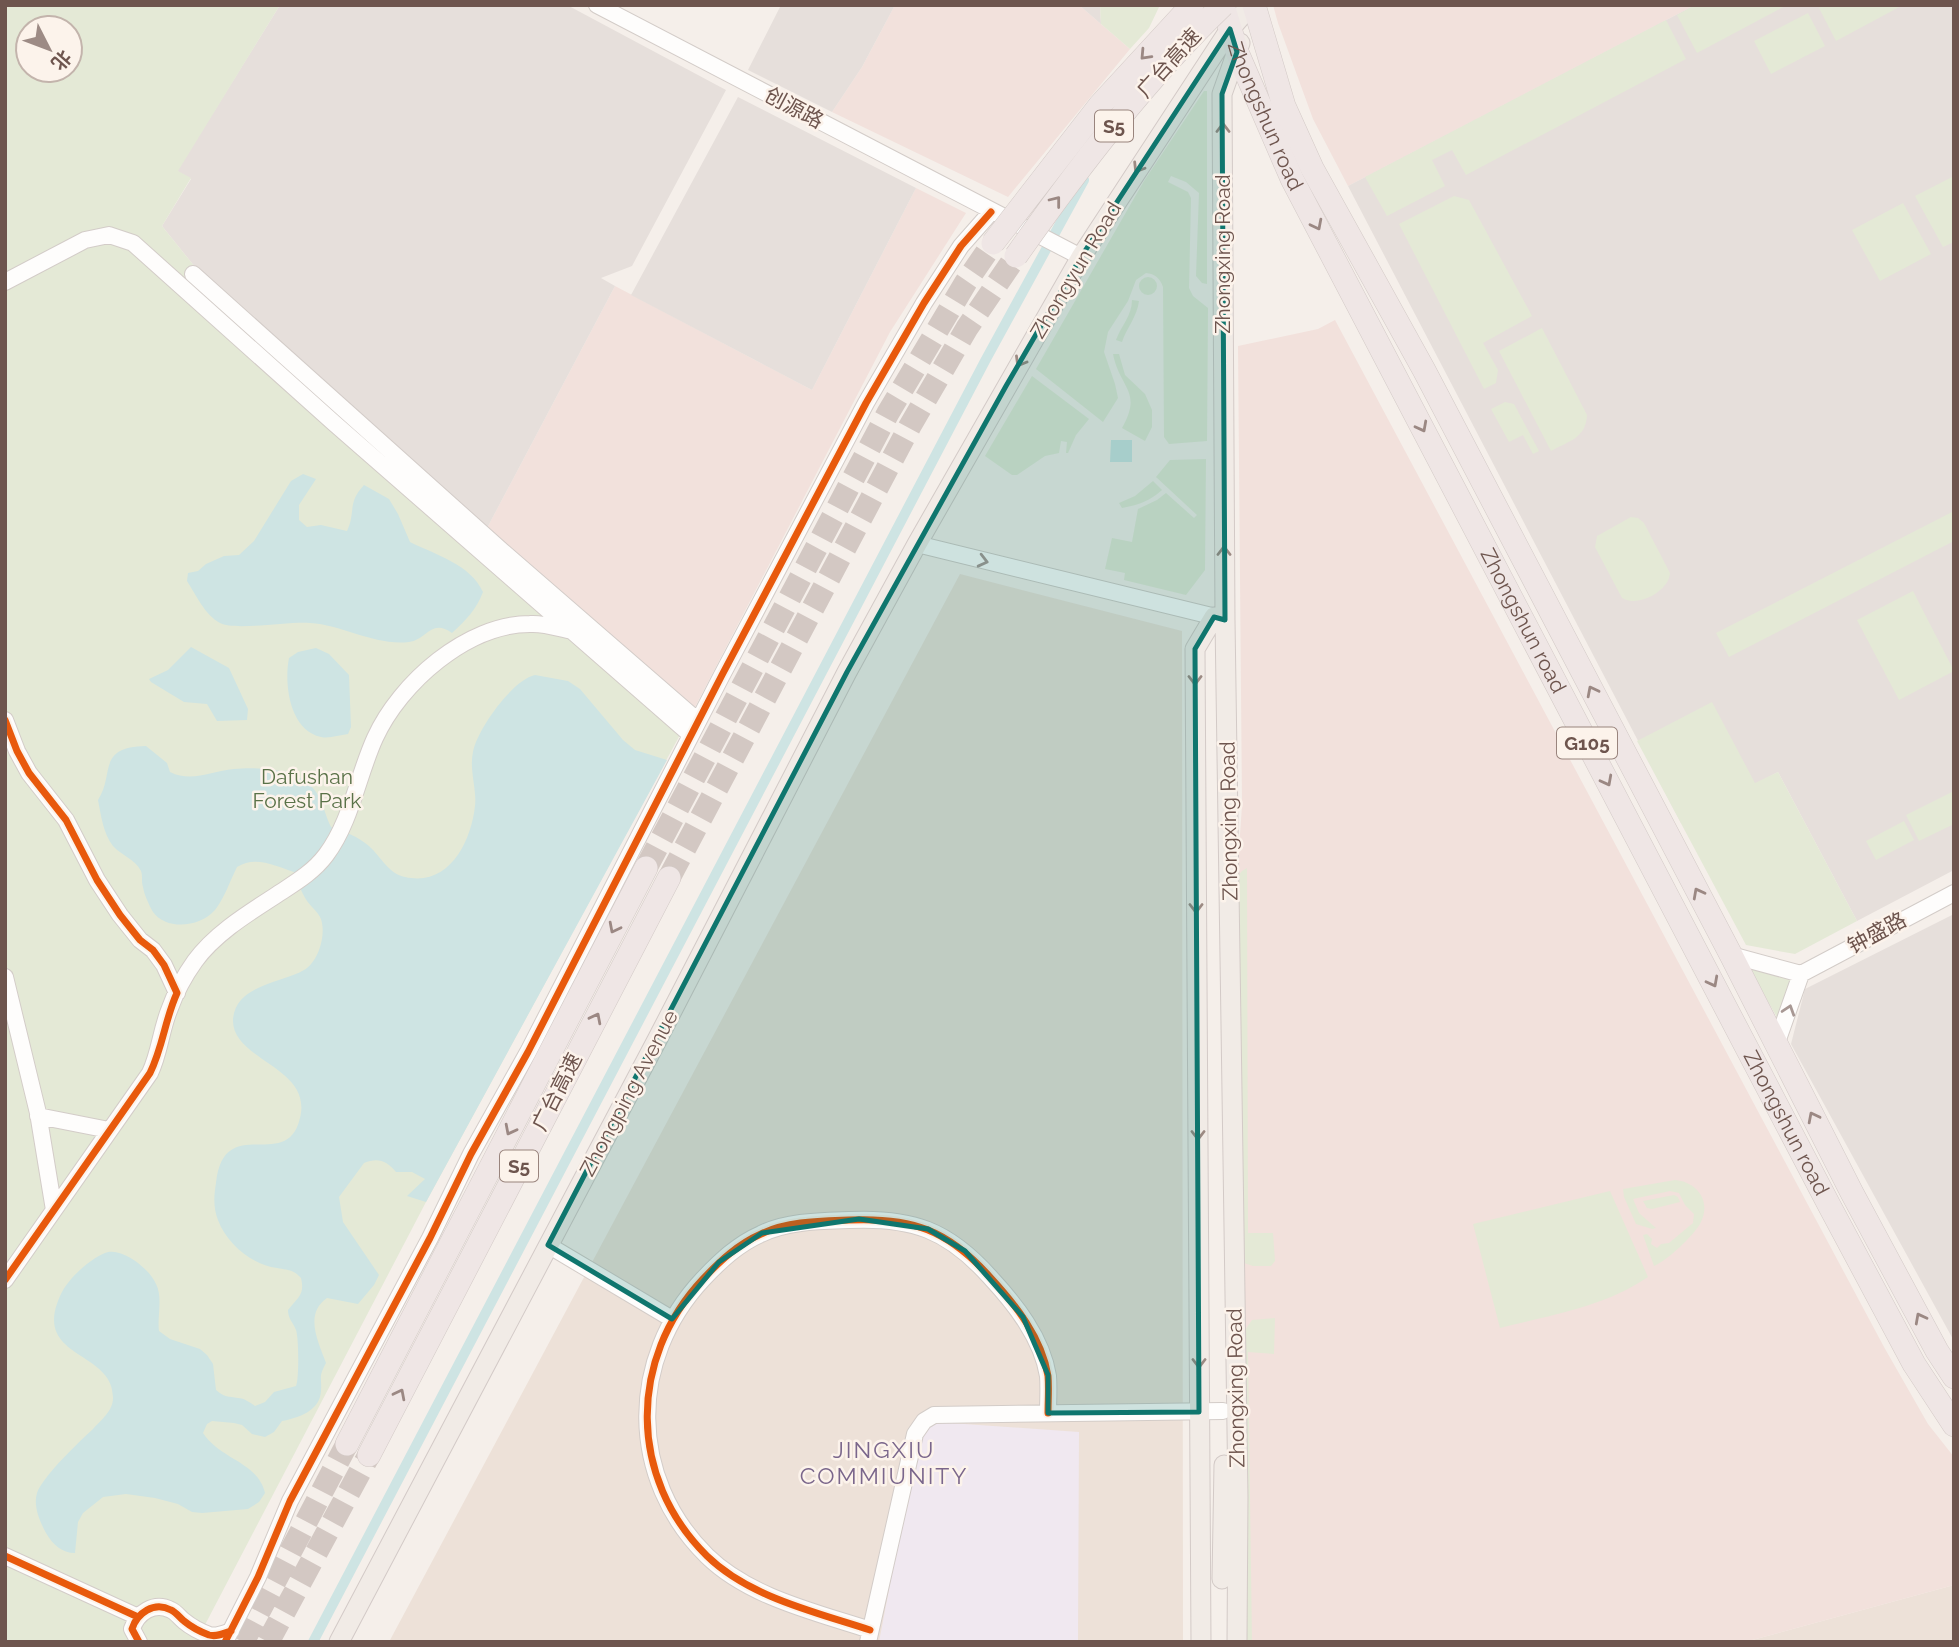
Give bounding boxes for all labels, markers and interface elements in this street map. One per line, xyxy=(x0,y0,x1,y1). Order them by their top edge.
north arrow xyxy=(14,14,84,84)
street label: 广台高速 xyxy=(1131,23,1206,102)
street label: Zhongshun road xyxy=(1223,39,1309,195)
text: 北 xyxy=(47,46,76,75)
one-way arrow xyxy=(1141,47,1154,60)
street label: 创源路 xyxy=(761,82,828,133)
road number: S5 xyxy=(1095,110,1133,142)
one-way arrow xyxy=(1215,122,1230,133)
one-way arrow xyxy=(1133,160,1146,173)
street label: Zhongxing Road xyxy=(1210,174,1235,334)
one-way arrow xyxy=(1047,196,1060,208)
street label: Zhongyun Road xyxy=(1025,197,1126,343)
one-way arrow xyxy=(1308,218,1322,231)
one-way arrow xyxy=(1015,355,1028,368)
one-way arrow xyxy=(1414,420,1427,432)
street label: Zhongshun road xyxy=(1476,544,1572,697)
one-way arrow xyxy=(1216,546,1232,556)
one-way arrow xyxy=(977,553,989,567)
one-way arrow xyxy=(1187,676,1203,686)
one-way arrow xyxy=(1587,686,1601,699)
road number: G105 xyxy=(1557,728,1617,758)
street label: Zhongxing Road xyxy=(1215,741,1242,901)
park label: Dafushan Forest Park xyxy=(253,764,361,813)
one-way arrow xyxy=(1599,773,1612,786)
one-way arrow xyxy=(1693,888,1707,900)
one-way arrow xyxy=(1189,903,1204,914)
street label: 钟盛路 xyxy=(1843,907,1910,958)
one-way arrow xyxy=(609,921,623,933)
one-way arrow xyxy=(1705,975,1718,987)
one-way arrow xyxy=(1781,1004,1795,1016)
street label: Zhongping Avenue xyxy=(574,1006,683,1180)
one-way arrow xyxy=(587,1013,601,1025)
street label: Zhongshun road xyxy=(1738,1046,1835,1199)
street label: 广台高速 xyxy=(526,1049,587,1135)
one-way arrow xyxy=(1808,1112,1822,1124)
one-way arrow xyxy=(504,1123,518,1135)
one-way arrow xyxy=(1190,1131,1206,1141)
road number: S5 xyxy=(500,1150,538,1182)
street label: Zhongxing Road xyxy=(1222,1308,1249,1468)
one-way arrow xyxy=(1914,1313,1928,1325)
one-way arrow xyxy=(1191,1358,1207,1369)
one-way arrow xyxy=(392,1389,406,1401)
district label: JINGXIU COMMIUNITY xyxy=(800,1436,968,1489)

